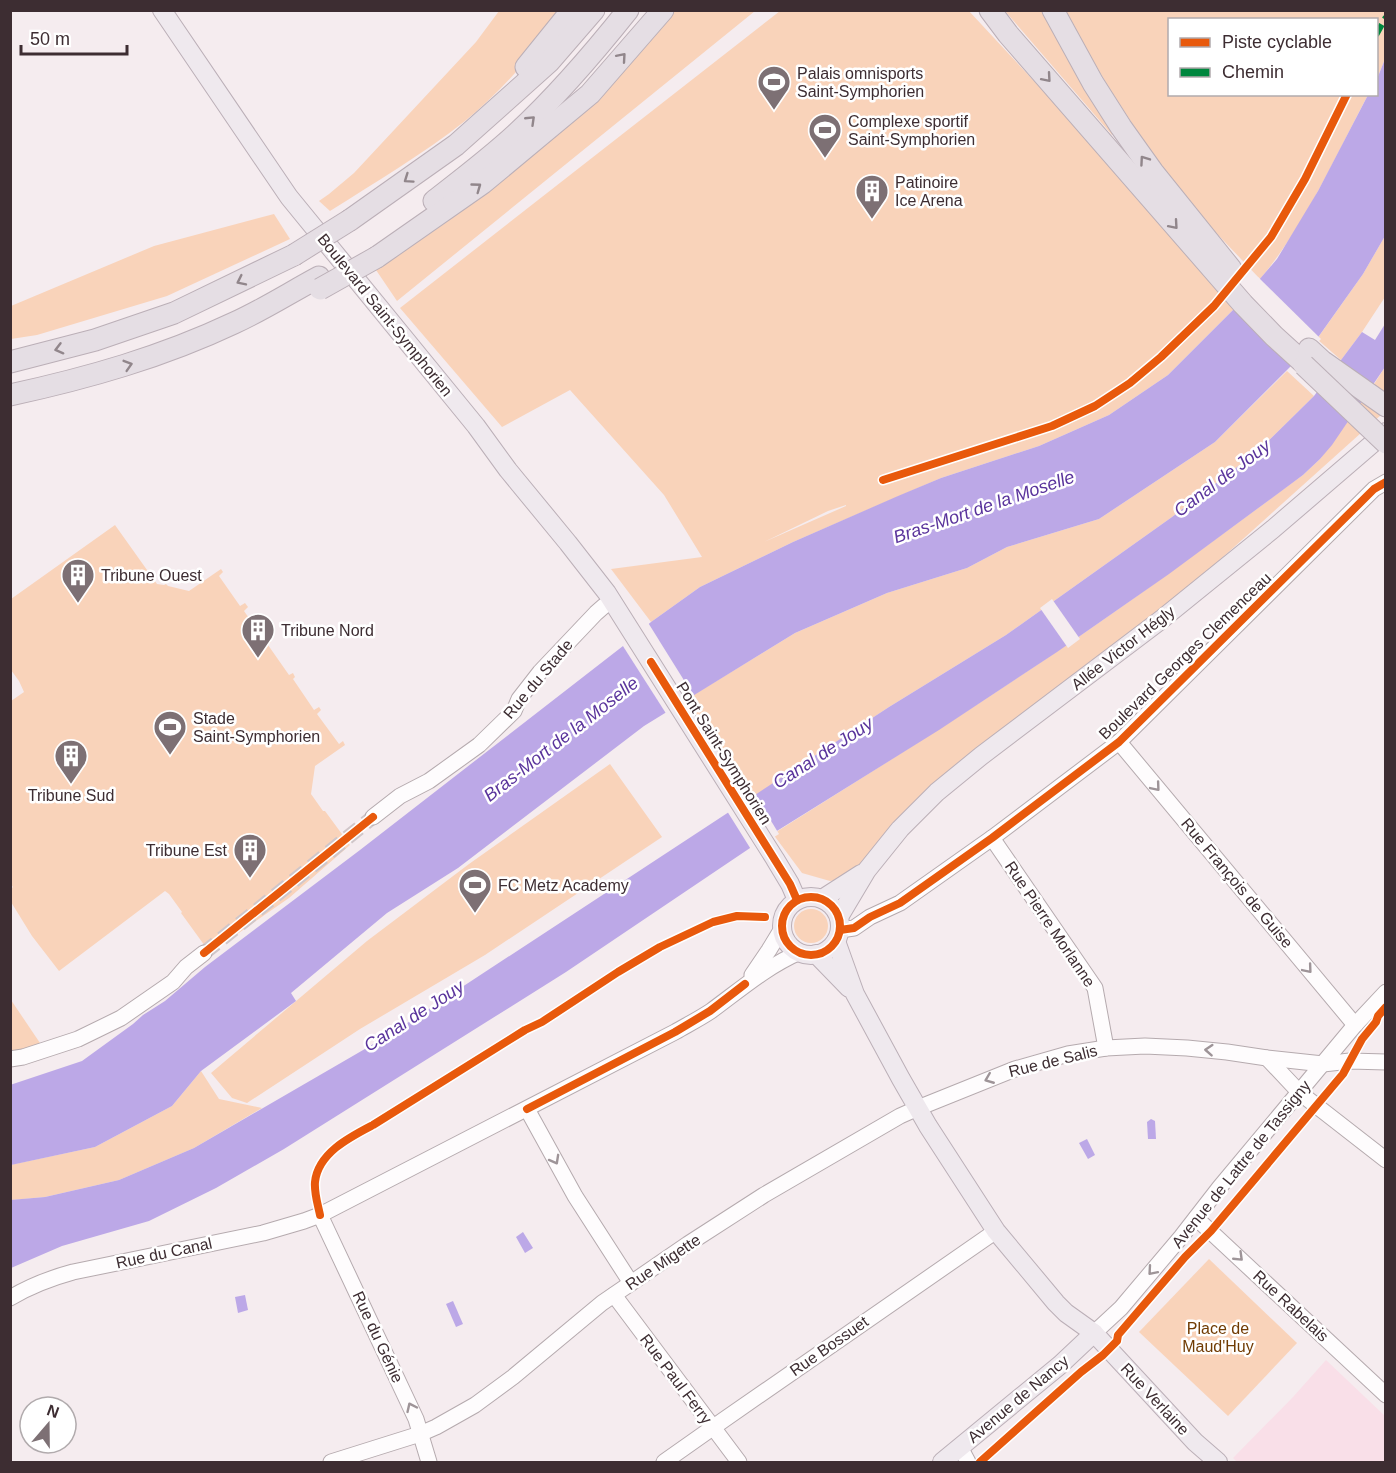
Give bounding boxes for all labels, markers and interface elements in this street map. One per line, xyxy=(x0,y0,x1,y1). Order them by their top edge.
scale bar xyxy=(21,18,128,56)
legend xyxy=(1168,18,1378,96)
text: 50 m xyxy=(30,29,70,49)
text: Piste cyclable xyxy=(1222,32,1332,52)
one-way arrow xyxy=(615,53,626,64)
text: Chemin xyxy=(1222,62,1284,82)
sports icon: Palais omnisports Saint-Symphorien xyxy=(756,64,792,111)
place label: Palais omnisports Saint-Symphorien xyxy=(797,65,924,100)
one-way arrow xyxy=(1039,71,1050,82)
sports icon: Complexe sportif Saint-Symphorien xyxy=(807,112,843,159)
place label: Complexe sportif Saint-Symphorien xyxy=(848,113,975,148)
one-way arrow xyxy=(523,116,534,127)
one-way arrow xyxy=(1140,156,1151,167)
one-way arrow xyxy=(404,172,415,183)
building icon: Patinoire Ice Arena xyxy=(854,173,890,220)
place label: Patinoire Ice Arena xyxy=(895,174,963,209)
one-way arrow xyxy=(470,183,481,194)
one-way arrow xyxy=(1167,219,1178,229)
street label: Boulevard Saint-Symphorien xyxy=(314,231,456,399)
one-way arrow xyxy=(237,273,248,285)
one-way arrow xyxy=(54,342,64,355)
one-way arrow xyxy=(122,360,133,372)
water label: Canal de Jouy xyxy=(1170,435,1275,521)
water label: Bras-Mort de la Moselle xyxy=(891,467,1077,547)
building icon: Tribune Ouest xyxy=(60,557,96,604)
place label: Tribune Ouest xyxy=(101,567,202,584)
street label: Boulevard Georges Clemenceau xyxy=(1096,569,1274,743)
street label: Allée Victor Hégly xyxy=(1068,603,1178,693)
building icon: Tribune Nord xyxy=(240,612,276,659)
place label: Tribune Nord xyxy=(281,622,374,639)
street label: Rue du Stade xyxy=(500,636,576,722)
water label: Bras-Mort de la Moselle xyxy=(480,673,642,805)
street label: Pont Saint-Symphorien xyxy=(673,679,775,827)
sports icon: Stade Saint-Symphorien xyxy=(152,709,188,756)
place label: Stade Saint-Symphorien xyxy=(193,710,320,745)
water label: Canal de Jouy xyxy=(769,713,878,793)
building icon: Tribune Sud xyxy=(53,738,89,785)
one-way arrow xyxy=(1149,780,1160,791)
place label: Tribune Sud xyxy=(28,787,114,804)
street label: Rue François de Guise xyxy=(1178,815,1296,951)
building icon: Tribune Est xyxy=(232,832,268,879)
place label: Tribune Est xyxy=(146,842,228,859)
street label: Rue Pierre Morlanne xyxy=(1002,858,1098,990)
sports icon: FC Metz Academy xyxy=(457,867,493,914)
place label: FC Metz Academy xyxy=(498,877,629,894)
one-way arrow xyxy=(1301,962,1312,973)
water label: Canal de Jouy xyxy=(360,976,469,1056)
street label: Rue de Salis xyxy=(1007,1042,1099,1080)
one-way arrow xyxy=(1204,1044,1213,1057)
one-way arrow xyxy=(985,1072,996,1084)
street label: Avenue de Lattre de Tassigny xyxy=(1168,1077,1314,1251)
one-way arrow xyxy=(548,1154,559,1164)
street label: Rue Migette xyxy=(622,1231,704,1293)
street label: Rue du Canal xyxy=(114,1235,214,1271)
one-way arrow xyxy=(1232,1250,1243,1261)
one-way arrow xyxy=(1148,1264,1159,1275)
street label: Rue Rabelais xyxy=(1250,1267,1332,1345)
street label: Rue du Génie xyxy=(349,1289,407,1385)
street label: Rue Bossuet xyxy=(787,1312,872,1379)
park label: Place de Maud'Huy xyxy=(1182,1320,1254,1355)
street label: Rue Paul Ferry xyxy=(637,1331,715,1427)
street label: Avenue de Nancy xyxy=(964,1352,1072,1446)
street label: Rue Verlaine xyxy=(1118,1360,1193,1438)
north arrow xyxy=(18,1395,78,1455)
text: N xyxy=(45,1401,61,1421)
one-way arrow xyxy=(406,1403,418,1414)

